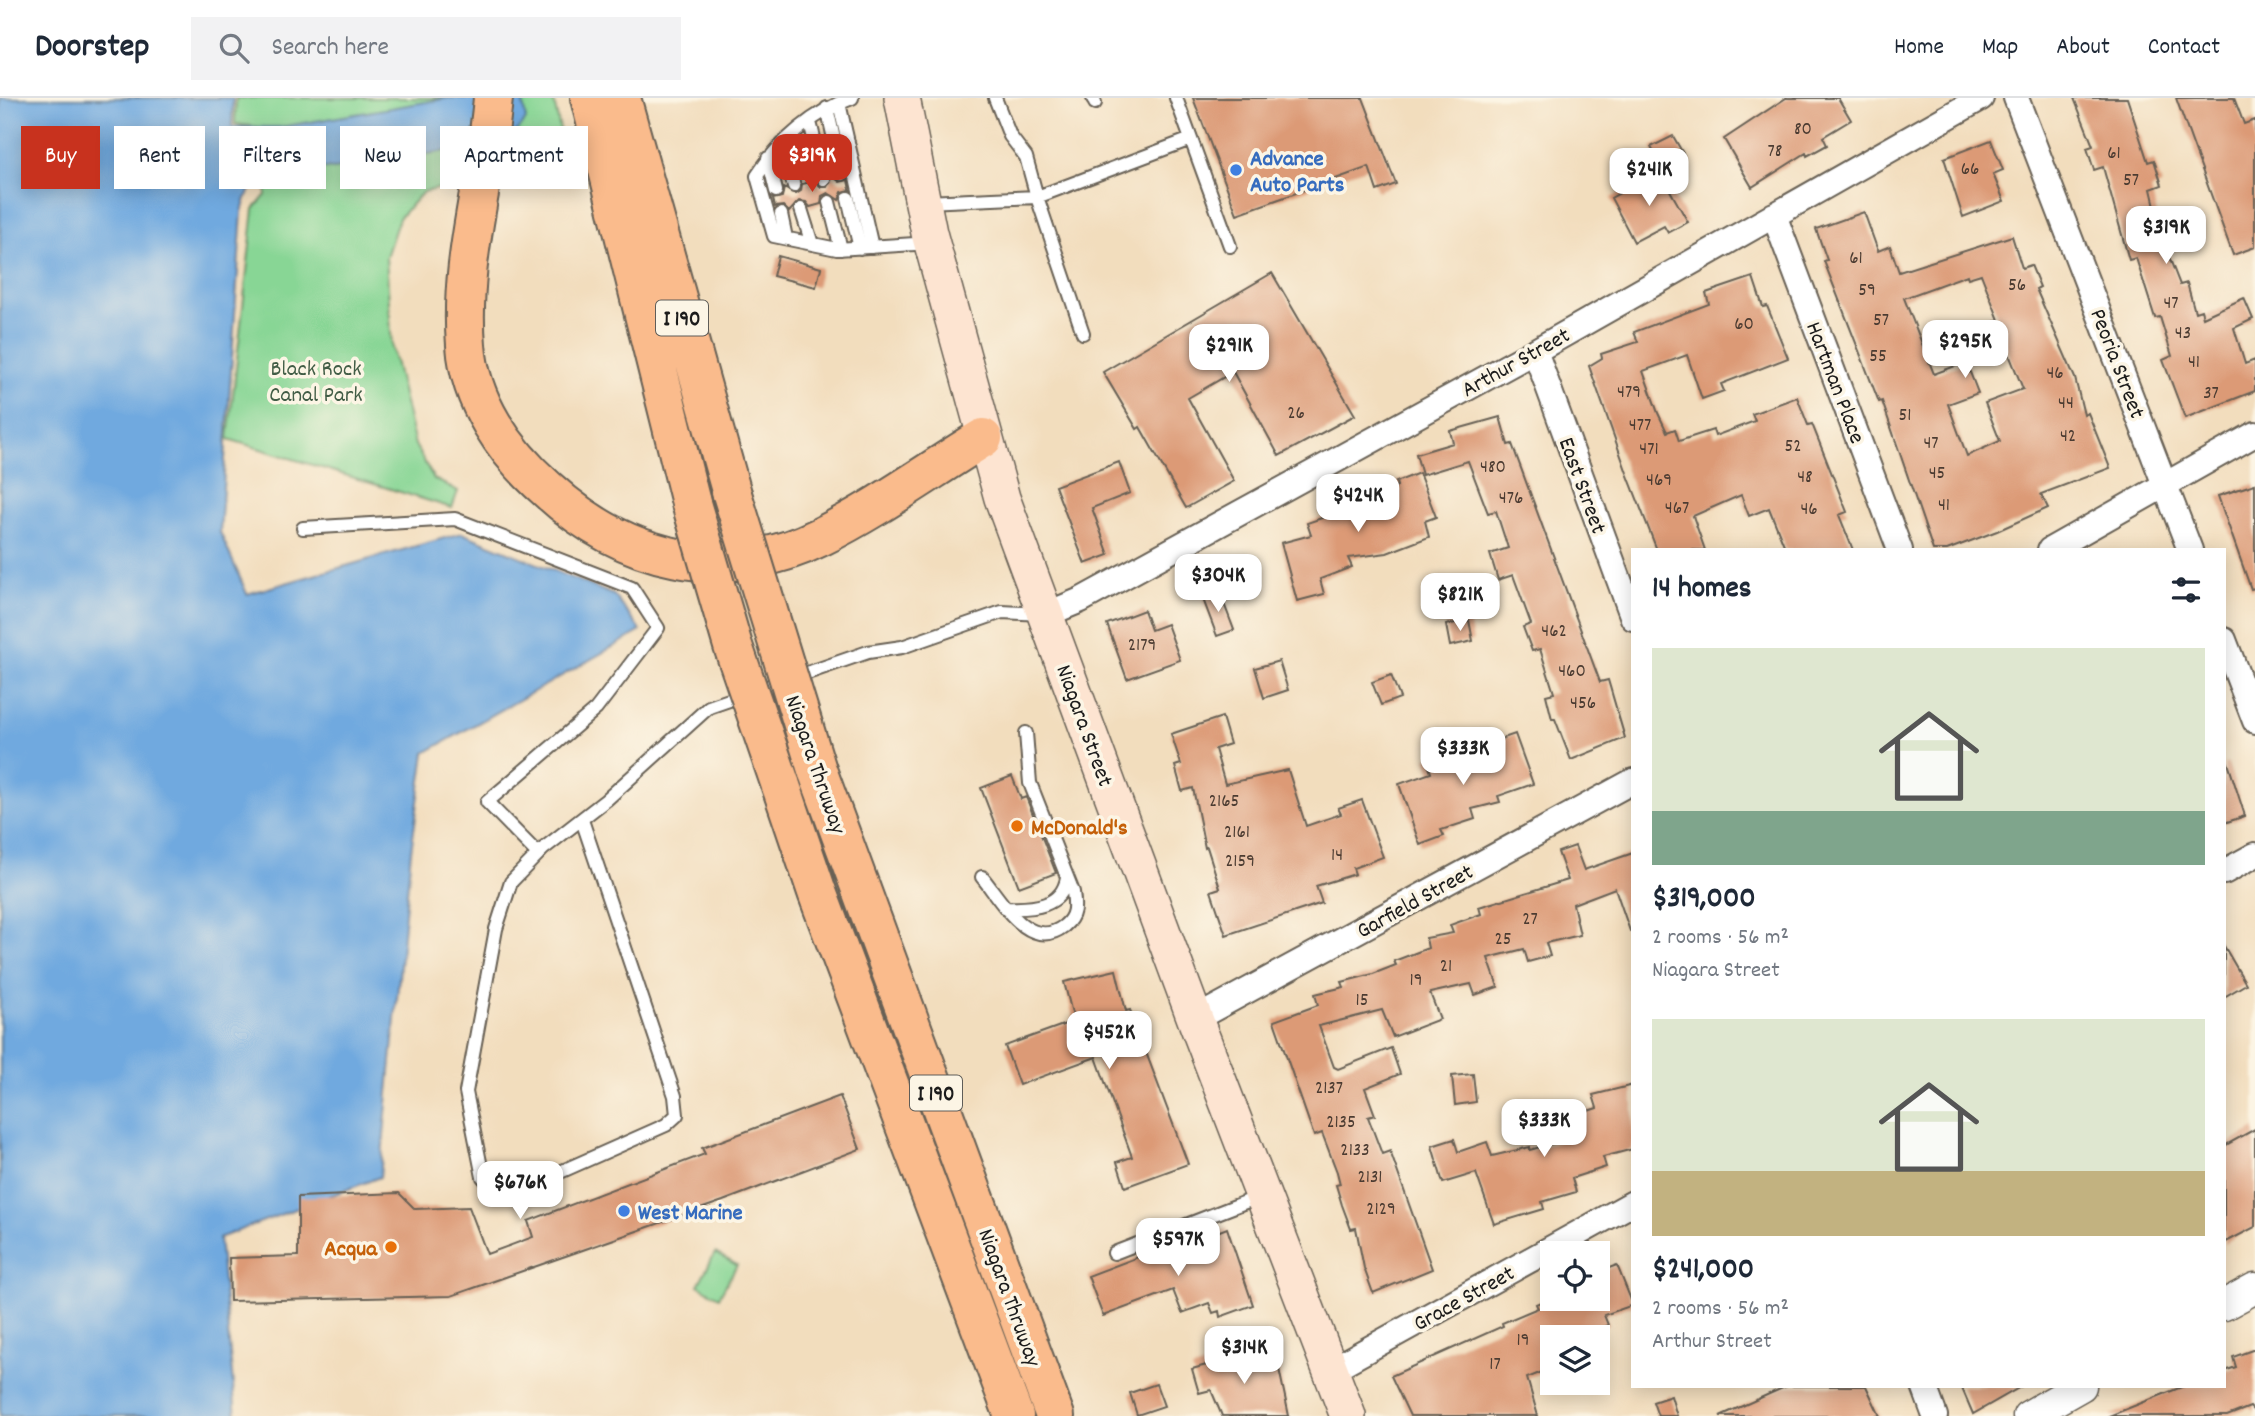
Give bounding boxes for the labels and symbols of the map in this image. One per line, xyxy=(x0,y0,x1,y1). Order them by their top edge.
house number: 80 xyxy=(1794,117,1812,144)
pin: $319K xyxy=(763,134,861,194)
house number: 78 xyxy=(1768,139,1782,166)
house number: 61 xyxy=(2107,141,2121,168)
place label: Advance Auto Parts xyxy=(1250,144,1345,203)
pin: $241K xyxy=(1600,148,1698,208)
house number: 66 xyxy=(1961,157,1979,184)
marker: Advance Auto Parts xyxy=(1228,162,1244,178)
house number: 57 xyxy=(2123,168,2139,195)
pin: $319K xyxy=(2117,206,2215,266)
house number: 61 xyxy=(1849,246,1863,273)
house number: 56 xyxy=(2008,273,2026,300)
house number: 59 xyxy=(1858,278,1876,305)
house number: 47 xyxy=(2163,291,2179,318)
road number: I 190 xyxy=(656,300,708,336)
street label: Peoria Street xyxy=(2080,304,2152,424)
house number: 57 xyxy=(1873,308,1889,335)
house number: 60 xyxy=(1734,312,1754,339)
street label: Hartman Place xyxy=(1795,318,1872,449)
pin: $295K xyxy=(1916,320,2014,380)
street label: Arthur Street xyxy=(1456,321,1577,408)
house number: 43 xyxy=(2175,321,2191,348)
pin: $291K xyxy=(1180,324,1278,384)
house number: 55 xyxy=(1869,344,1887,371)
house number: 41 xyxy=(2188,350,2200,377)
park label: Black Rock Canal Park xyxy=(269,354,363,413)
house number: 46 xyxy=(2046,361,2064,388)
house number: 479 xyxy=(1617,380,1641,407)
house number: 37 xyxy=(2203,381,2219,408)
house number: 44 xyxy=(2058,391,2074,418)
house number: 26 xyxy=(1287,401,1305,428)
house number: 51 xyxy=(1899,403,1911,430)
house number: 477 xyxy=(1629,413,1651,440)
house number: 42 xyxy=(2060,424,2076,451)
house number: 47 xyxy=(1923,431,1939,458)
street label: East Street xyxy=(1548,433,1613,539)
house number: 52 xyxy=(1784,434,1802,461)
house number: 471 xyxy=(1639,437,1659,464)
house number: 480 xyxy=(1480,455,1506,482)
house number: 45 xyxy=(1929,461,1945,488)
house number: 48 xyxy=(1797,465,1813,492)
house number: 469 xyxy=(1646,468,1672,495)
pin: $424K xyxy=(1309,474,1407,534)
house number: 476 xyxy=(1499,486,1523,513)
house number: 41 xyxy=(1938,493,1950,520)
house number: 467 xyxy=(1665,496,1689,523)
house number: 46 xyxy=(1800,497,1818,524)
pin: $304K xyxy=(1169,554,1267,614)
pin: $821K xyxy=(1411,574,1509,633)
house number: 462 xyxy=(1541,619,1567,646)
house number: 2179 xyxy=(1128,633,1156,660)
house number: 460 xyxy=(1558,659,1586,686)
street label: Niagara Street xyxy=(1045,661,1120,792)
street label: Niagara Thruway xyxy=(775,691,853,840)
house number: 456 xyxy=(1570,691,1596,718)
pin: $333K xyxy=(1414,728,1512,787)
house number: 2165 xyxy=(1209,789,1239,816)
place label: McDonald's xyxy=(1031,813,1128,846)
marker: McDonald's xyxy=(1009,818,1025,834)
house number: 2161 xyxy=(1224,820,1250,847)
house number: 14 xyxy=(1331,843,1343,870)
house number: 2159 xyxy=(1225,849,1255,876)
street label: Garfield Street xyxy=(1351,857,1480,949)
house number: 27 xyxy=(1522,907,1538,934)
house number: 25 xyxy=(1494,927,1512,954)
house number: 21 xyxy=(1440,954,1452,981)
house number: 19 xyxy=(1410,968,1422,995)
house number: 15 xyxy=(1356,988,1368,1015)
pin: $452K xyxy=(1060,1012,1158,1071)
road number: I 190 xyxy=(910,1076,962,1110)
house number: 2137 xyxy=(1315,1076,1343,1103)
pin: $333K xyxy=(1495,1100,1593,1159)
house number: 2135 xyxy=(1326,1110,1356,1137)
house number: 2133 xyxy=(1340,1138,1370,1165)
pin: $676K xyxy=(471,1162,569,1221)
house number: 2131 xyxy=(1357,1165,1383,1192)
house number: 2129 xyxy=(1366,1197,1396,1224)
place label: West Marine xyxy=(638,1198,743,1231)
marker: West Marine xyxy=(616,1203,632,1219)
pin: $597K xyxy=(1129,1218,1227,1278)
street label: Niagara Thruway xyxy=(967,1224,1048,1373)
place label: Acqua xyxy=(324,1234,378,1267)
marker: Acqua xyxy=(383,1239,399,1255)
street label: Grace Street xyxy=(1408,1259,1521,1342)
pin: $314K xyxy=(1195,1326,1293,1386)
house number: 19 xyxy=(1517,1328,1529,1355)
house number: 17 xyxy=(1489,1352,1501,1379)

